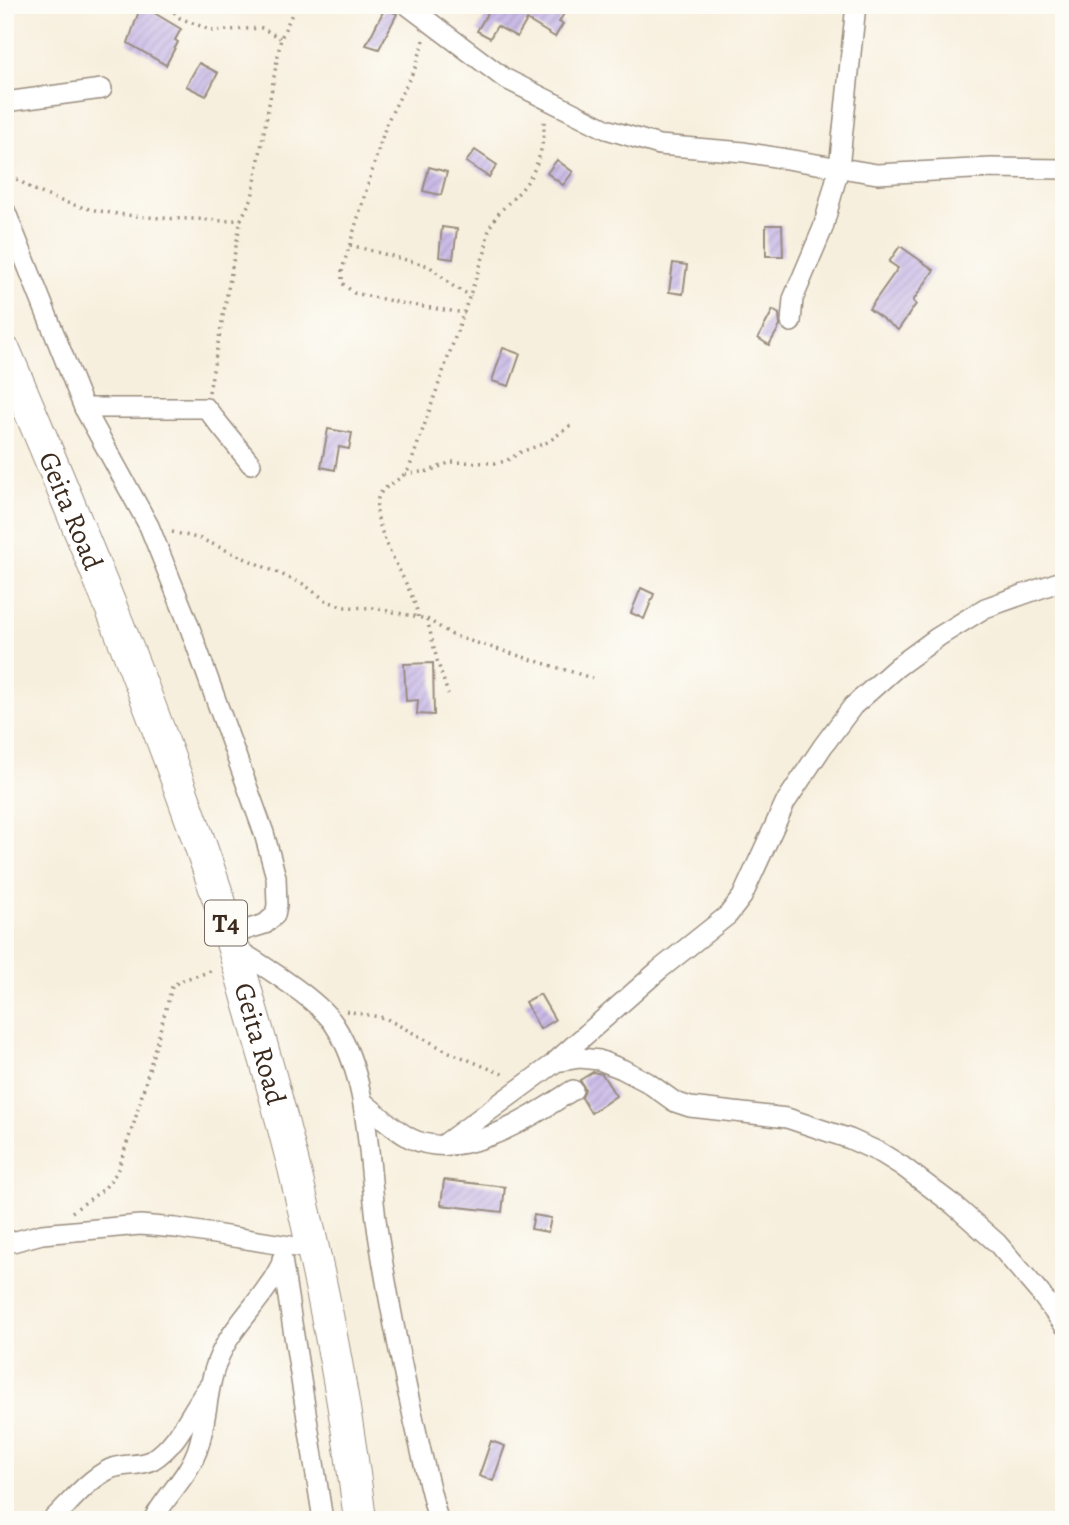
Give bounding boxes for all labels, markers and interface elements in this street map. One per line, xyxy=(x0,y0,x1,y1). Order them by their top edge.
street label: Geita Road xyxy=(29,446,112,577)
road number: T4 xyxy=(205,900,247,946)
street label: Geita Road xyxy=(225,979,295,1110)

